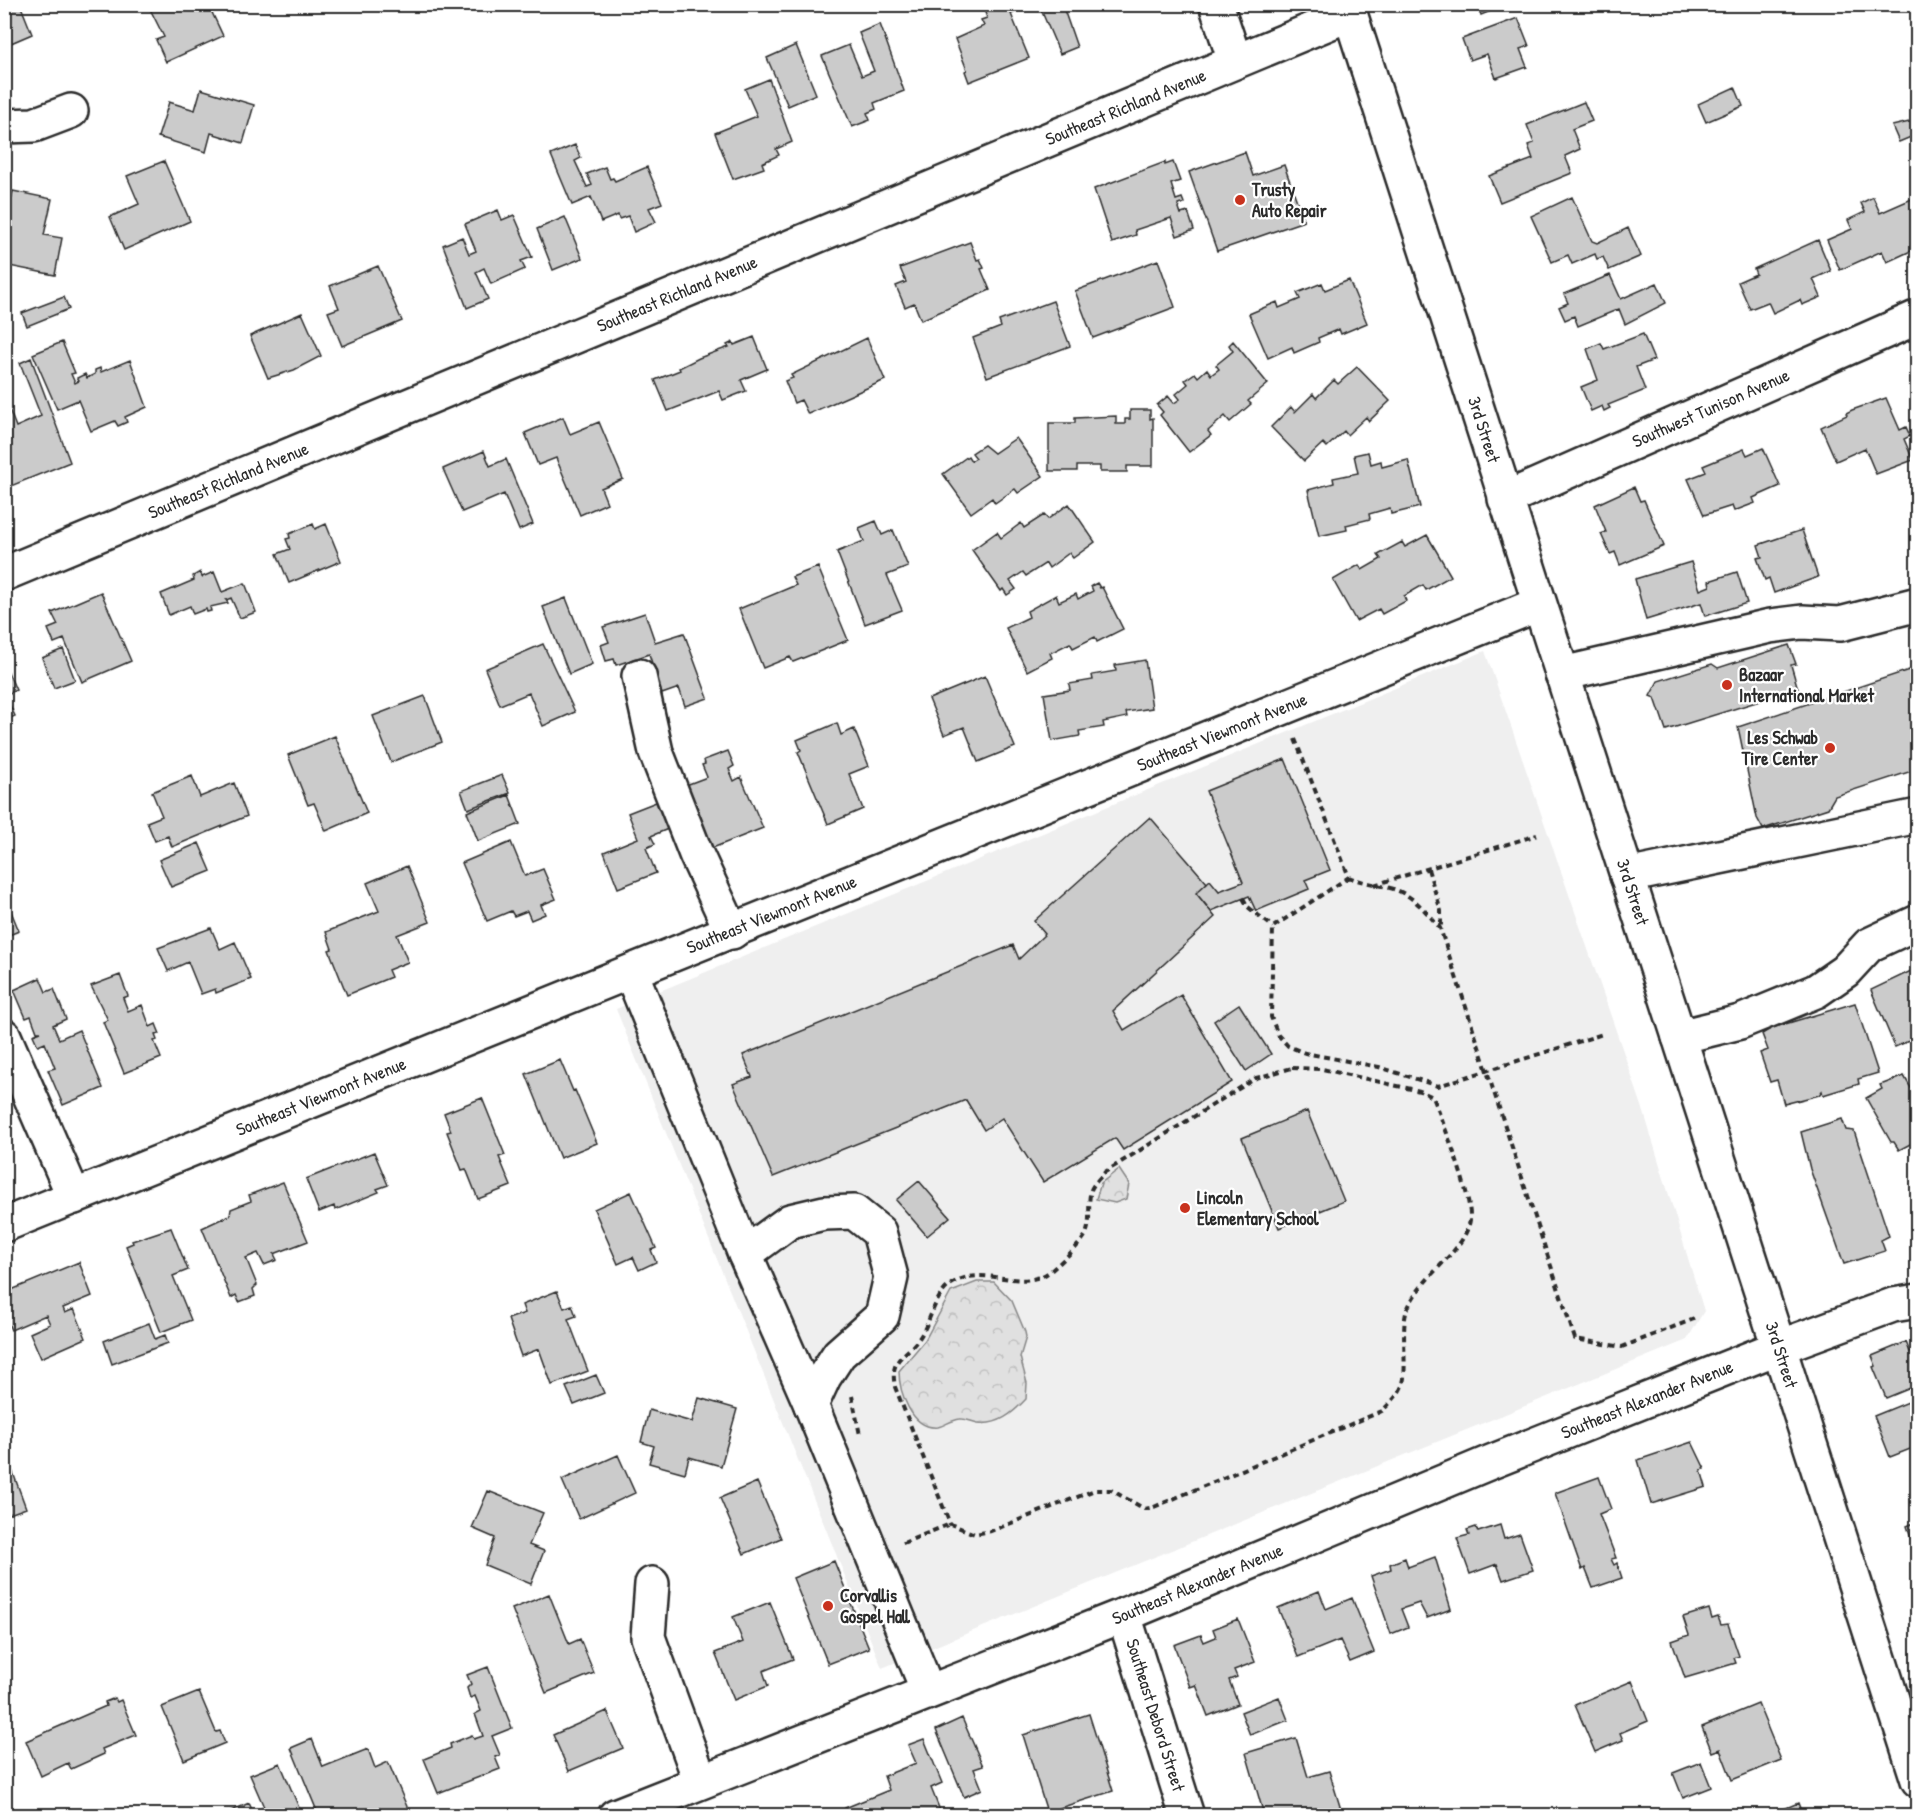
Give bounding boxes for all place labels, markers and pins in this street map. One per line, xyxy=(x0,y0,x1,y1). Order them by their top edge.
place label: Trusty Auto Repair xyxy=(1251,177,1327,224)
marker: Trusty Auto Repair xyxy=(1233,193,1247,207)
place label: Bazaar International Market xyxy=(1739,662,1875,708)
marker: Bazaar International Market xyxy=(1720,678,1734,692)
place label: Les Schwab Tire Center xyxy=(1741,725,1819,771)
marker: Les Schwab Tire Center xyxy=(1823,741,1837,755)
place label: Lincoln Elementary School xyxy=(1197,1185,1320,1232)
marker: Lincoln Elementary School xyxy=(1178,1201,1192,1215)
place label: Corvallis Gospel Hall xyxy=(840,1583,911,1630)
marker: Corvallis Gospel Hall xyxy=(821,1599,835,1613)

